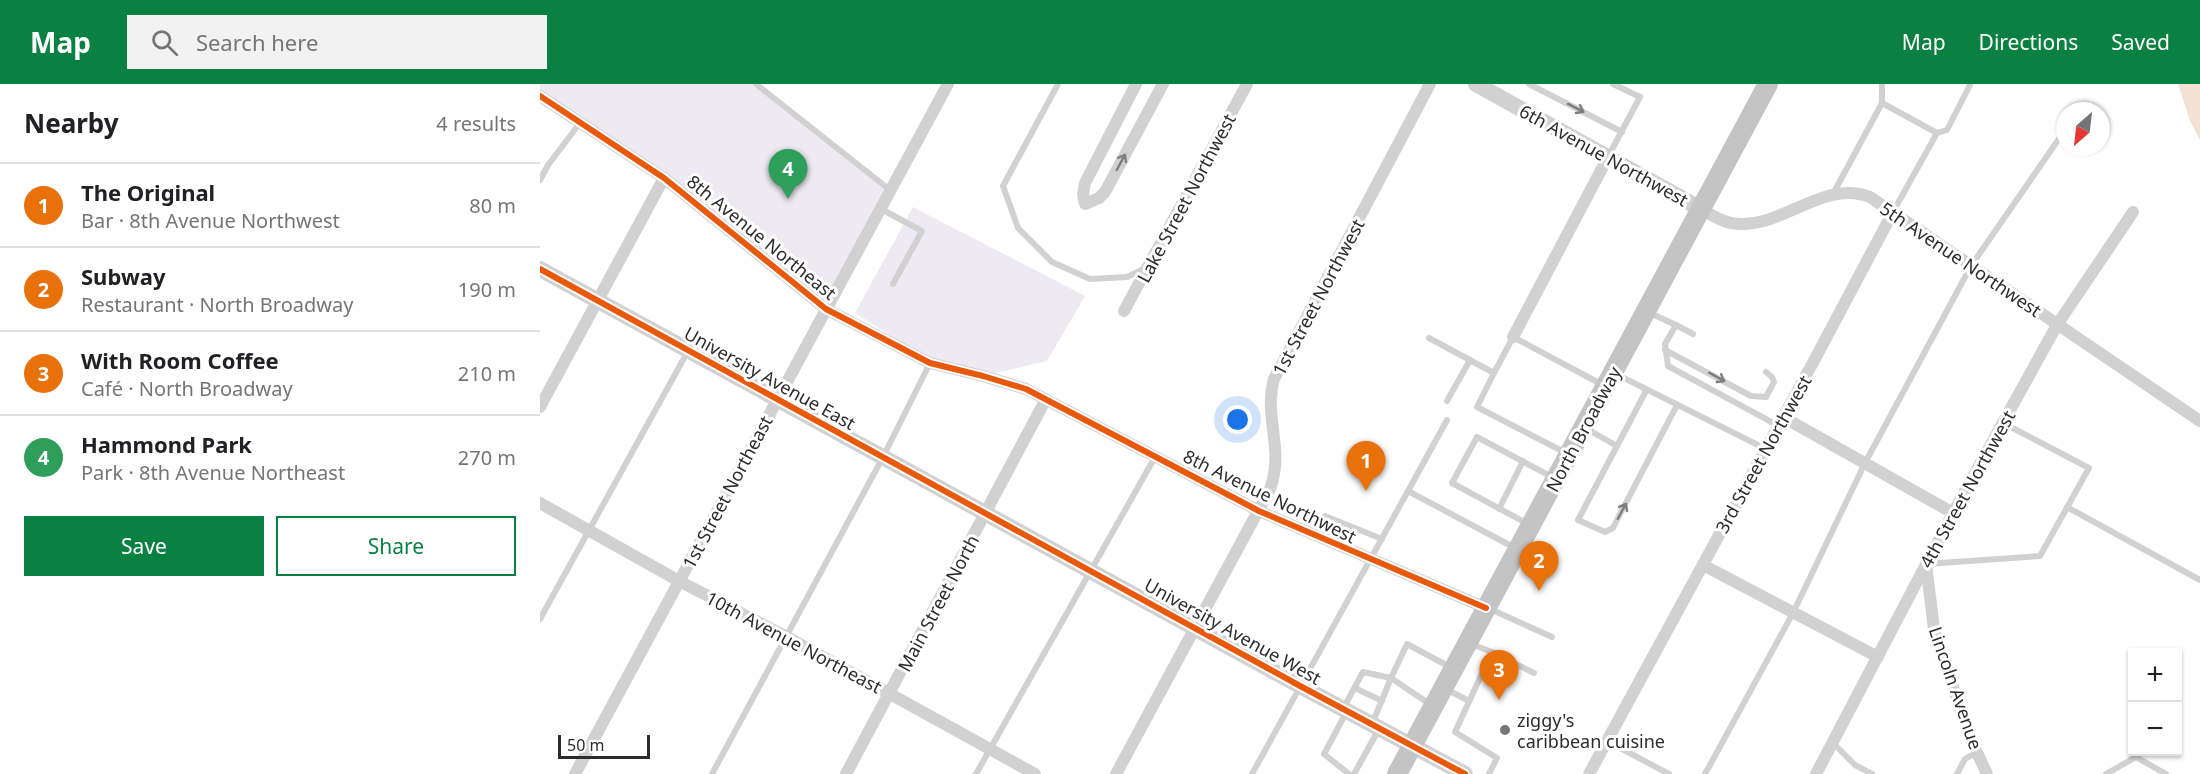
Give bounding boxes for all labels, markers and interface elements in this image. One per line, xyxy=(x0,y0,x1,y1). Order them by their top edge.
search box xyxy=(127,15,547,69)
text: Map xyxy=(30,23,91,61)
icon: search xyxy=(148,26,181,59)
text: Search here xyxy=(196,27,318,57)
text: Map xyxy=(1902,28,1946,56)
text: Directions xyxy=(1979,28,2078,56)
text: Saved xyxy=(2111,28,2170,56)
street label: 6th Avenue Northwest xyxy=(1515,99,1693,212)
north arrow xyxy=(2056,102,2110,156)
one-way arrow xyxy=(1566,103,1584,114)
text: Nearby xyxy=(24,105,119,141)
street label: Lake Street Northwest xyxy=(1131,109,1241,287)
text: 4 results xyxy=(436,110,516,137)
pin: 4 xyxy=(768,150,808,199)
one-way arrow xyxy=(1116,153,1127,171)
street label: 8th Avenue Northeast xyxy=(682,169,842,305)
text: The Original xyxy=(81,177,215,207)
text: 1 xyxy=(38,192,49,219)
text: 80 m xyxy=(469,192,516,219)
street label: 5th Avenue Northwest xyxy=(1876,196,2047,322)
text: Bar · 8th Avenue Northwest xyxy=(81,207,340,234)
street label: 1st Street Northwest xyxy=(1267,214,1370,379)
text: Subway xyxy=(81,261,165,291)
text: 2 xyxy=(38,276,49,303)
text: 190 m xyxy=(458,276,516,303)
text: Restaurant · North Broadway xyxy=(81,291,353,318)
street label: University Avenue East xyxy=(680,321,860,435)
text: With Room Coffee xyxy=(81,345,279,375)
text: 3 xyxy=(38,360,49,387)
text: 210 m xyxy=(458,360,516,387)
street label: North Broadway xyxy=(1540,361,1627,496)
street label: 3rd Street Northwest xyxy=(1710,370,1817,537)
one-way arrow xyxy=(1708,371,1725,383)
text: Café · North Broadway xyxy=(81,375,293,402)
your location xyxy=(1223,405,1252,434)
street label: 4th Street Northwest xyxy=(1914,406,2021,572)
street label: 1st Street Northeast xyxy=(676,411,778,573)
text: Hammond Park xyxy=(81,429,252,459)
pin: 1 xyxy=(1346,442,1386,491)
text: 4 xyxy=(38,444,49,471)
text: 270 m xyxy=(458,444,516,471)
street label: 8th Avenue Northwest xyxy=(1180,444,1361,549)
text: Park · 8th Avenue Northeast xyxy=(81,459,345,486)
one-way arrow xyxy=(1616,503,1628,520)
button: Save xyxy=(24,516,264,576)
button: Share xyxy=(276,516,516,576)
street label: Main Street North xyxy=(892,531,984,675)
pin: 2 xyxy=(1520,542,1558,591)
street label: University Avenue West xyxy=(1140,572,1326,690)
street label: 10th Avenue Northeast xyxy=(702,585,886,699)
street label: Lincoln Avenue xyxy=(1924,623,1988,753)
map controls xyxy=(2128,648,2182,756)
button: + xyxy=(2128,648,2182,702)
pin: 3 xyxy=(1480,650,1518,700)
button: − xyxy=(2128,702,2182,756)
place label: ziggy's caribbean cuisine xyxy=(1517,708,1665,753)
marker: ziggy's caribbean cuisine xyxy=(1498,723,1512,737)
scale bar xyxy=(558,732,650,760)
text: 50 m xyxy=(567,734,604,756)

